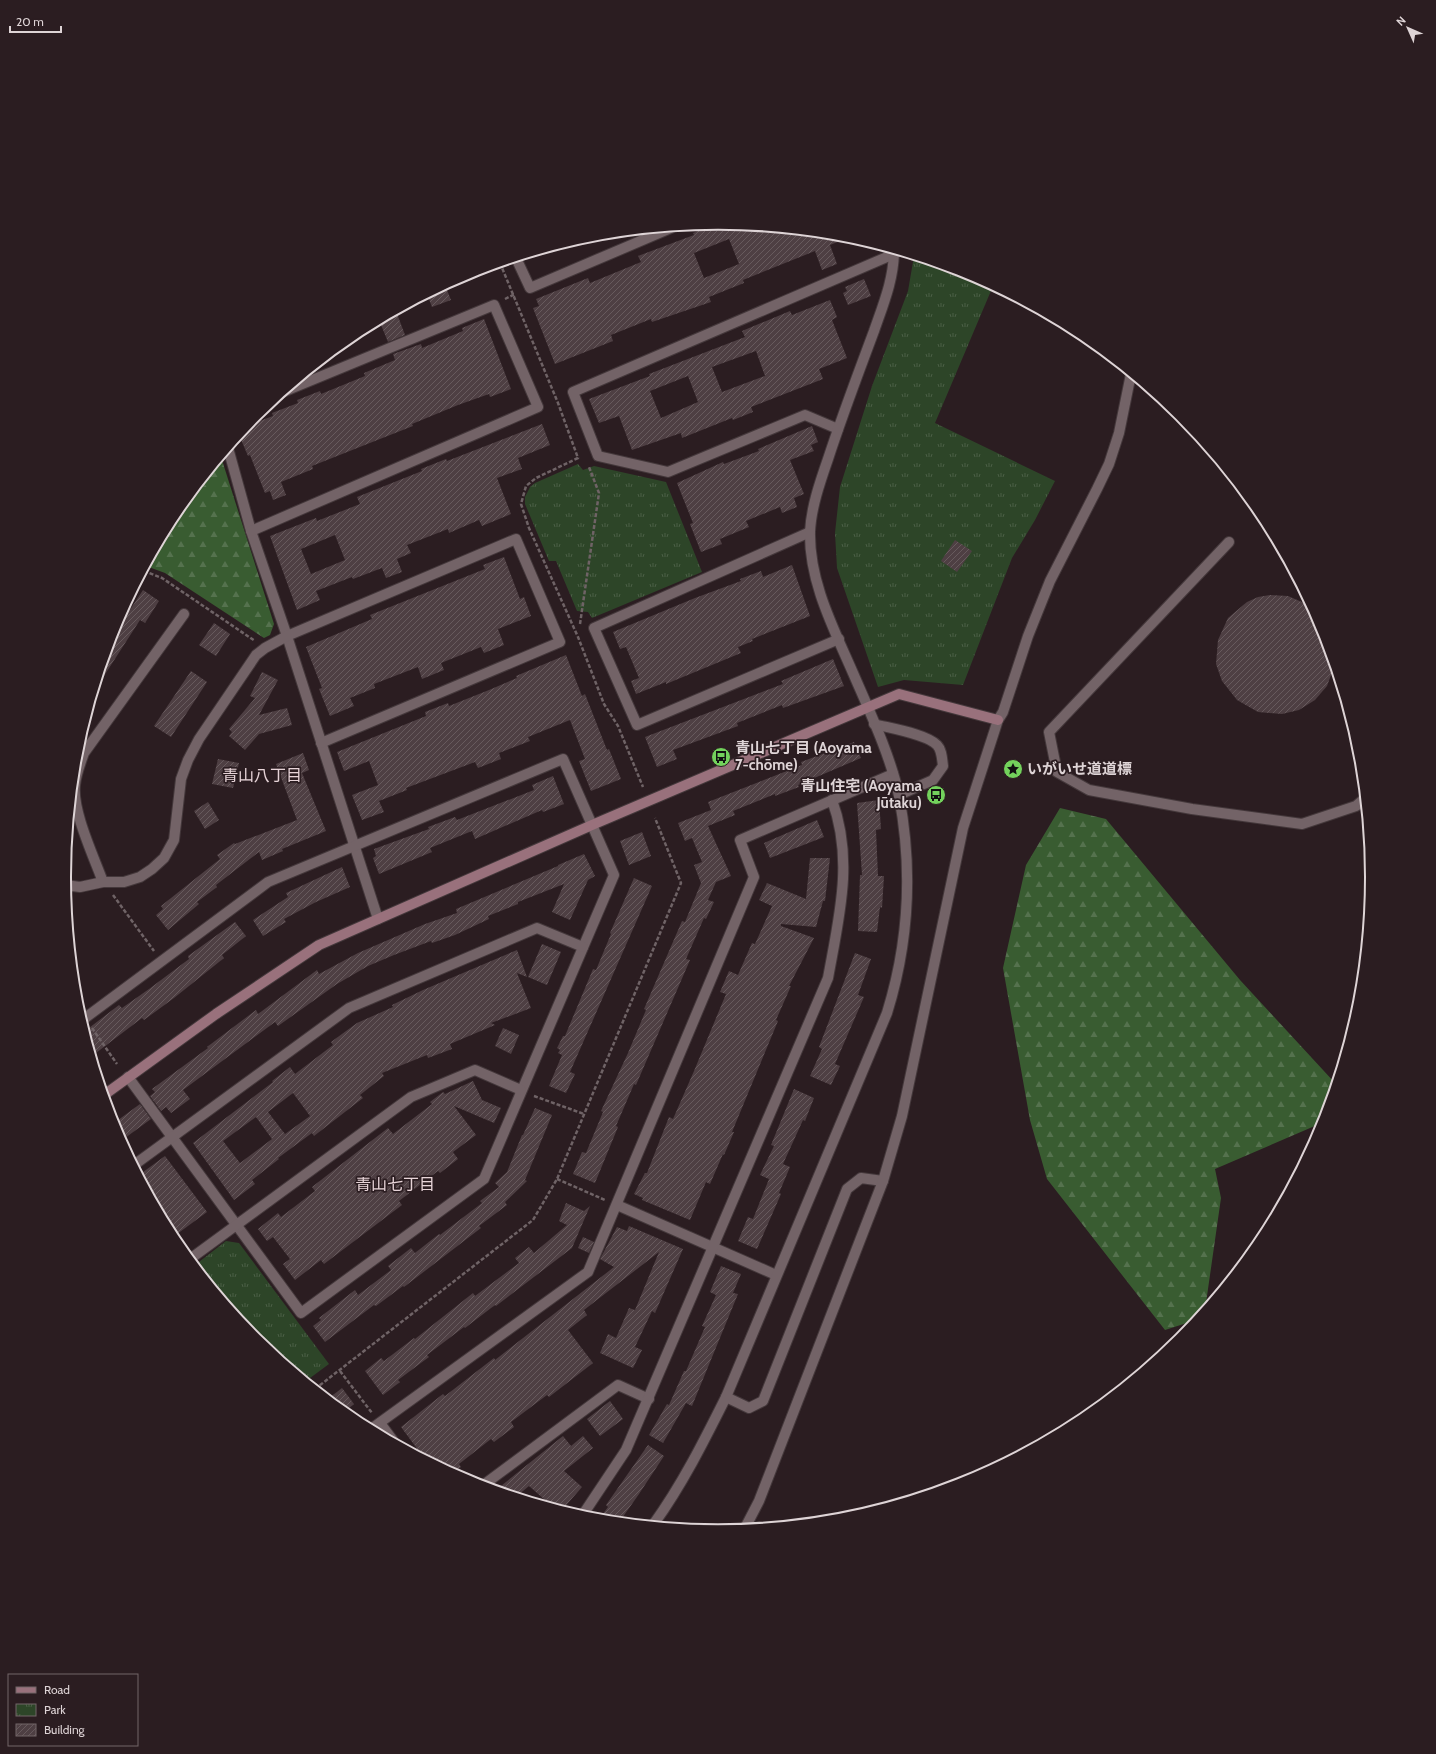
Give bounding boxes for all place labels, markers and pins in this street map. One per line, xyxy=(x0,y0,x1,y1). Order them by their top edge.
place label: 青山七丁目 (Aoyama 7-chōme) xyxy=(735,739,872,774)
bus stop icon: 青山七丁目 (Aoyama 7-chōme) xyxy=(710,746,732,768)
place icon: いがいせ道道標 xyxy=(1002,758,1024,780)
place label: いがいせ道道標 xyxy=(1027,760,1132,778)
place label: 青山住宅 (Aoyama Jūtaku) xyxy=(800,777,923,812)
bus stop icon: 青山住宅 (Aoyama Jūtaku) xyxy=(925,784,947,806)

